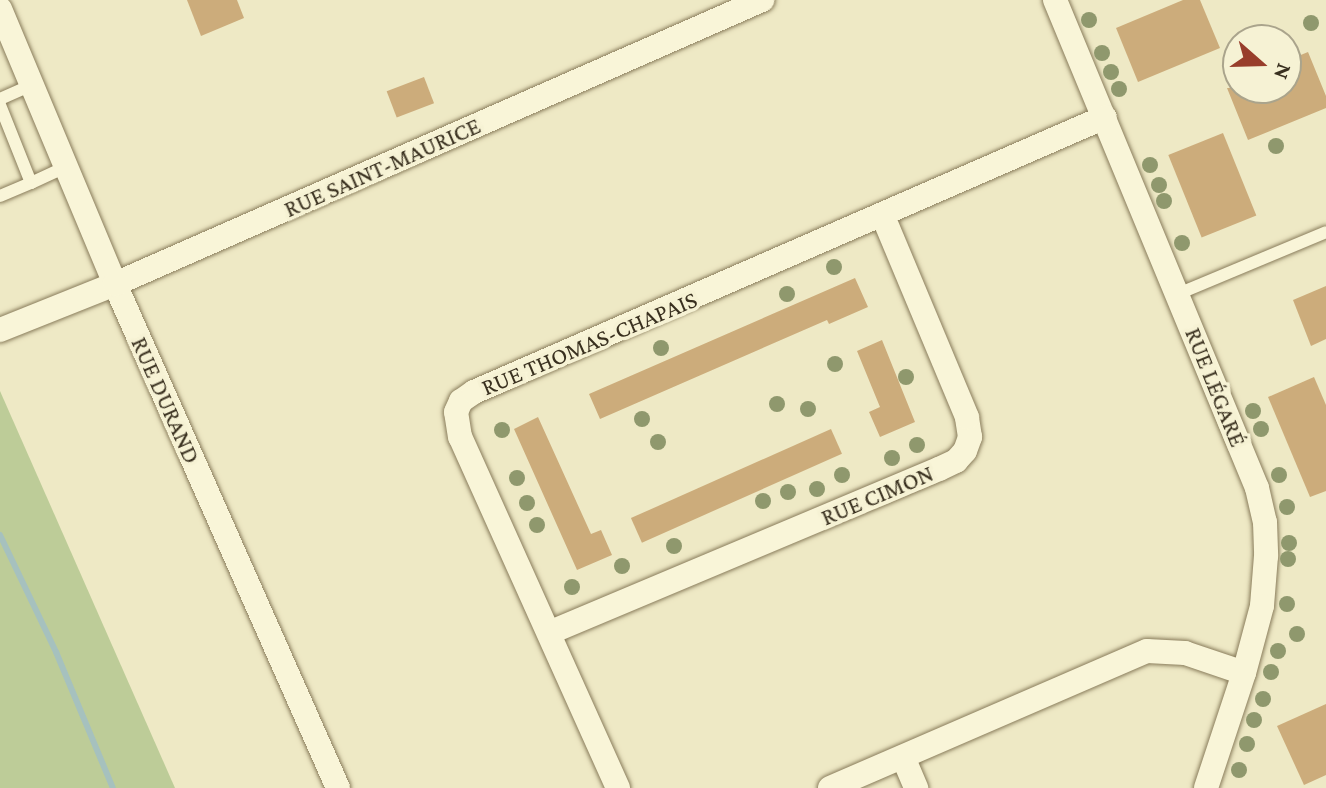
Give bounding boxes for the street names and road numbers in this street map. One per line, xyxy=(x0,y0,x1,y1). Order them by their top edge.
street label: RUE SAINT-MAURICE xyxy=(279,111,485,223)
street label: RUE THOMAS-CHAPAIS xyxy=(477,285,701,401)
street label: RUE LÉGARÉ xyxy=(1179,323,1253,451)
street label: RUE DURAND xyxy=(125,332,207,468)
street label: RUE CIMON xyxy=(816,458,938,532)

